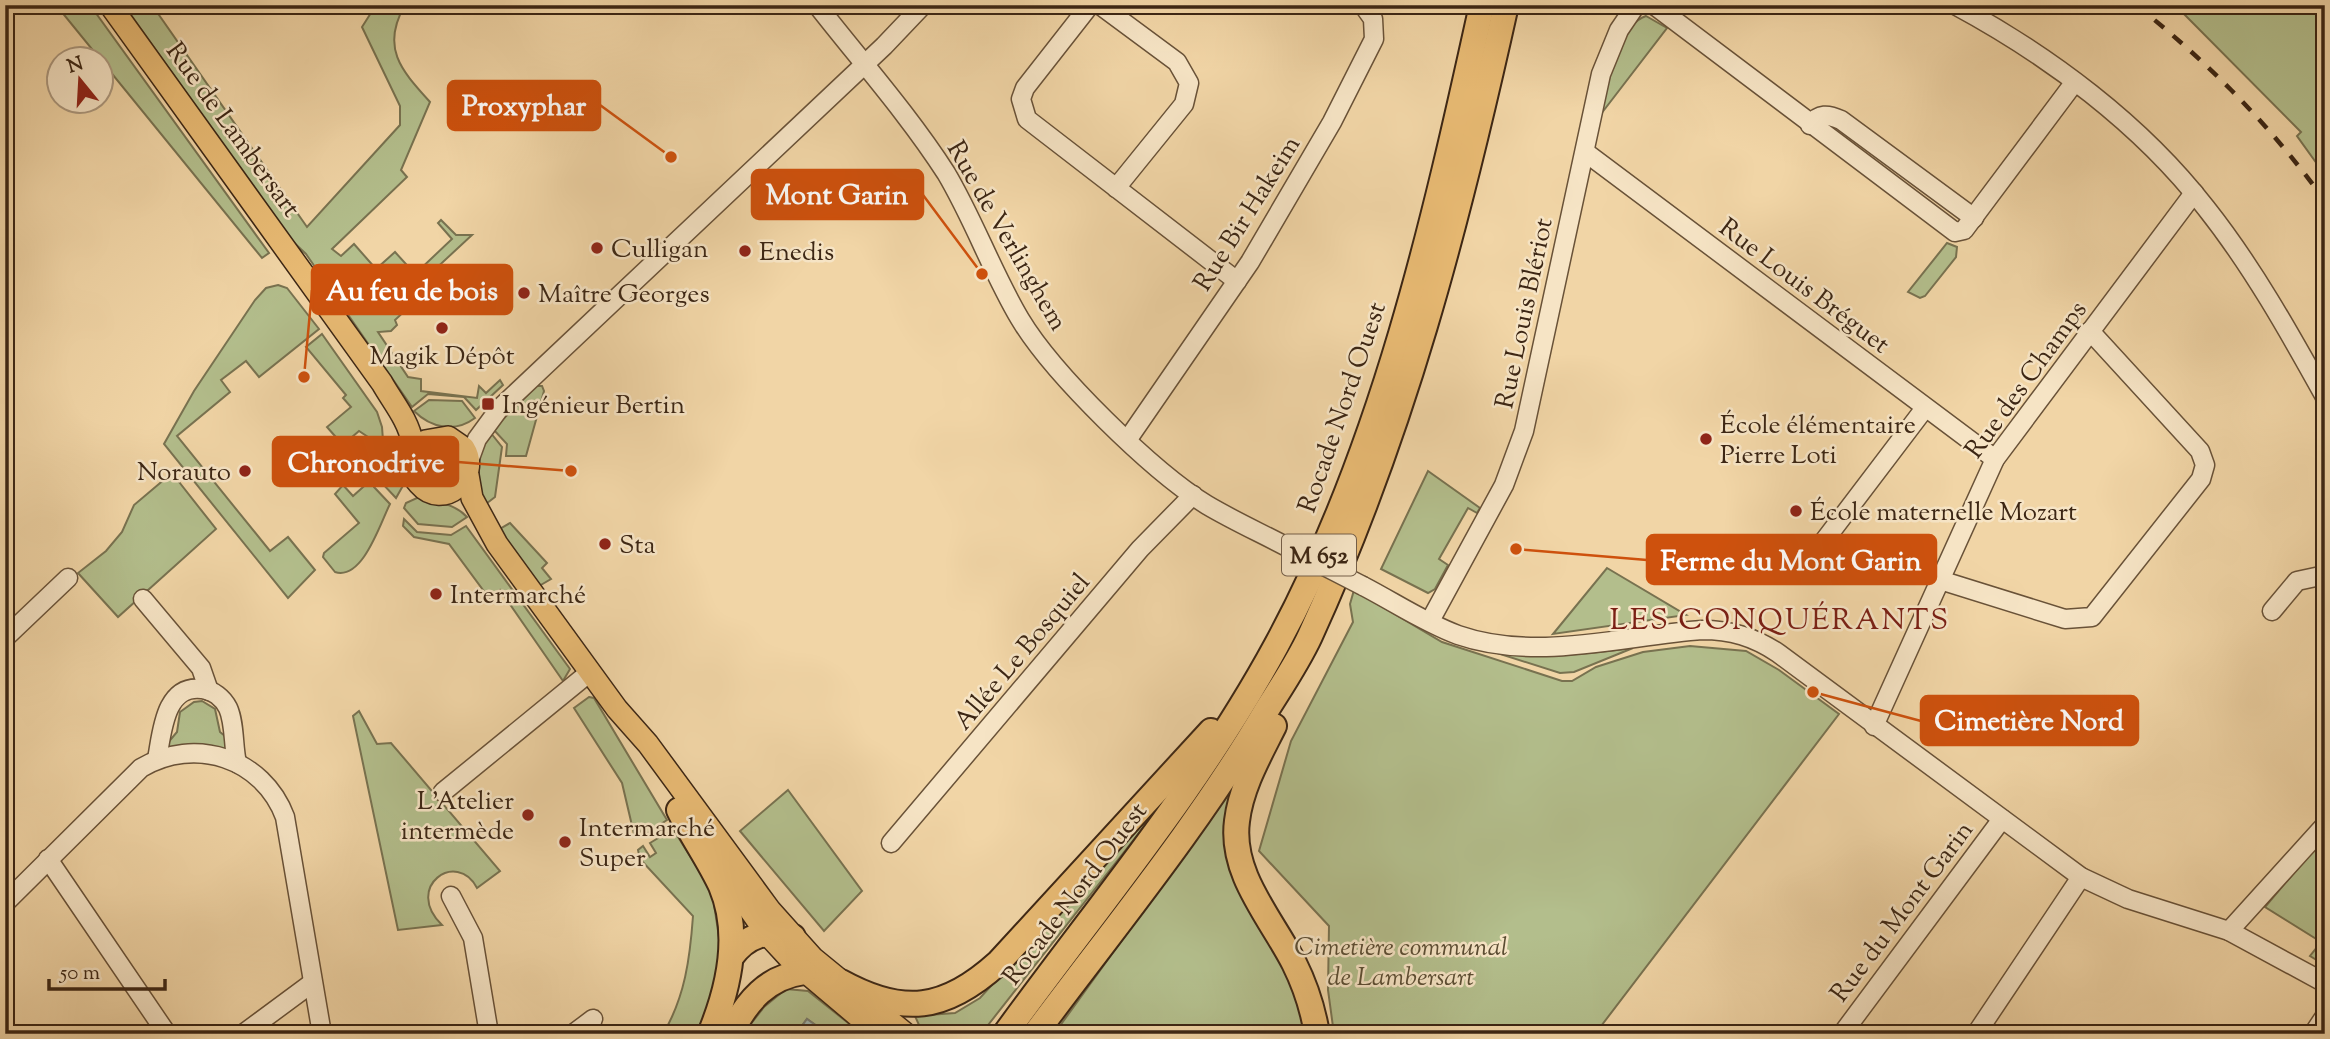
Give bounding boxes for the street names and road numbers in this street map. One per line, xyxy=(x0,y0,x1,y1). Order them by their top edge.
street label: Rue de Lambersart xyxy=(156,35,308,226)
street label: Rue Bir Hakeim xyxy=(1186,130,1311,299)
street label: Rue de Verlinghem xyxy=(936,134,1075,338)
street label: Rue Louis Bréguet xyxy=(1710,210,1897,364)
street label: Rue Louis Blériot xyxy=(1487,215,1564,412)
street label: Rue des Champs xyxy=(1957,294,2097,467)
street label: Rocade Nord Ouest xyxy=(1290,297,1397,518)
road number: M 652 xyxy=(1282,534,1356,576)
street label: Allée Le Bosquiel xyxy=(946,566,1100,739)
street label: Rocade Nord Ouest xyxy=(995,795,1157,994)
street label: Rue du Mont Garin xyxy=(1823,814,1983,1011)

